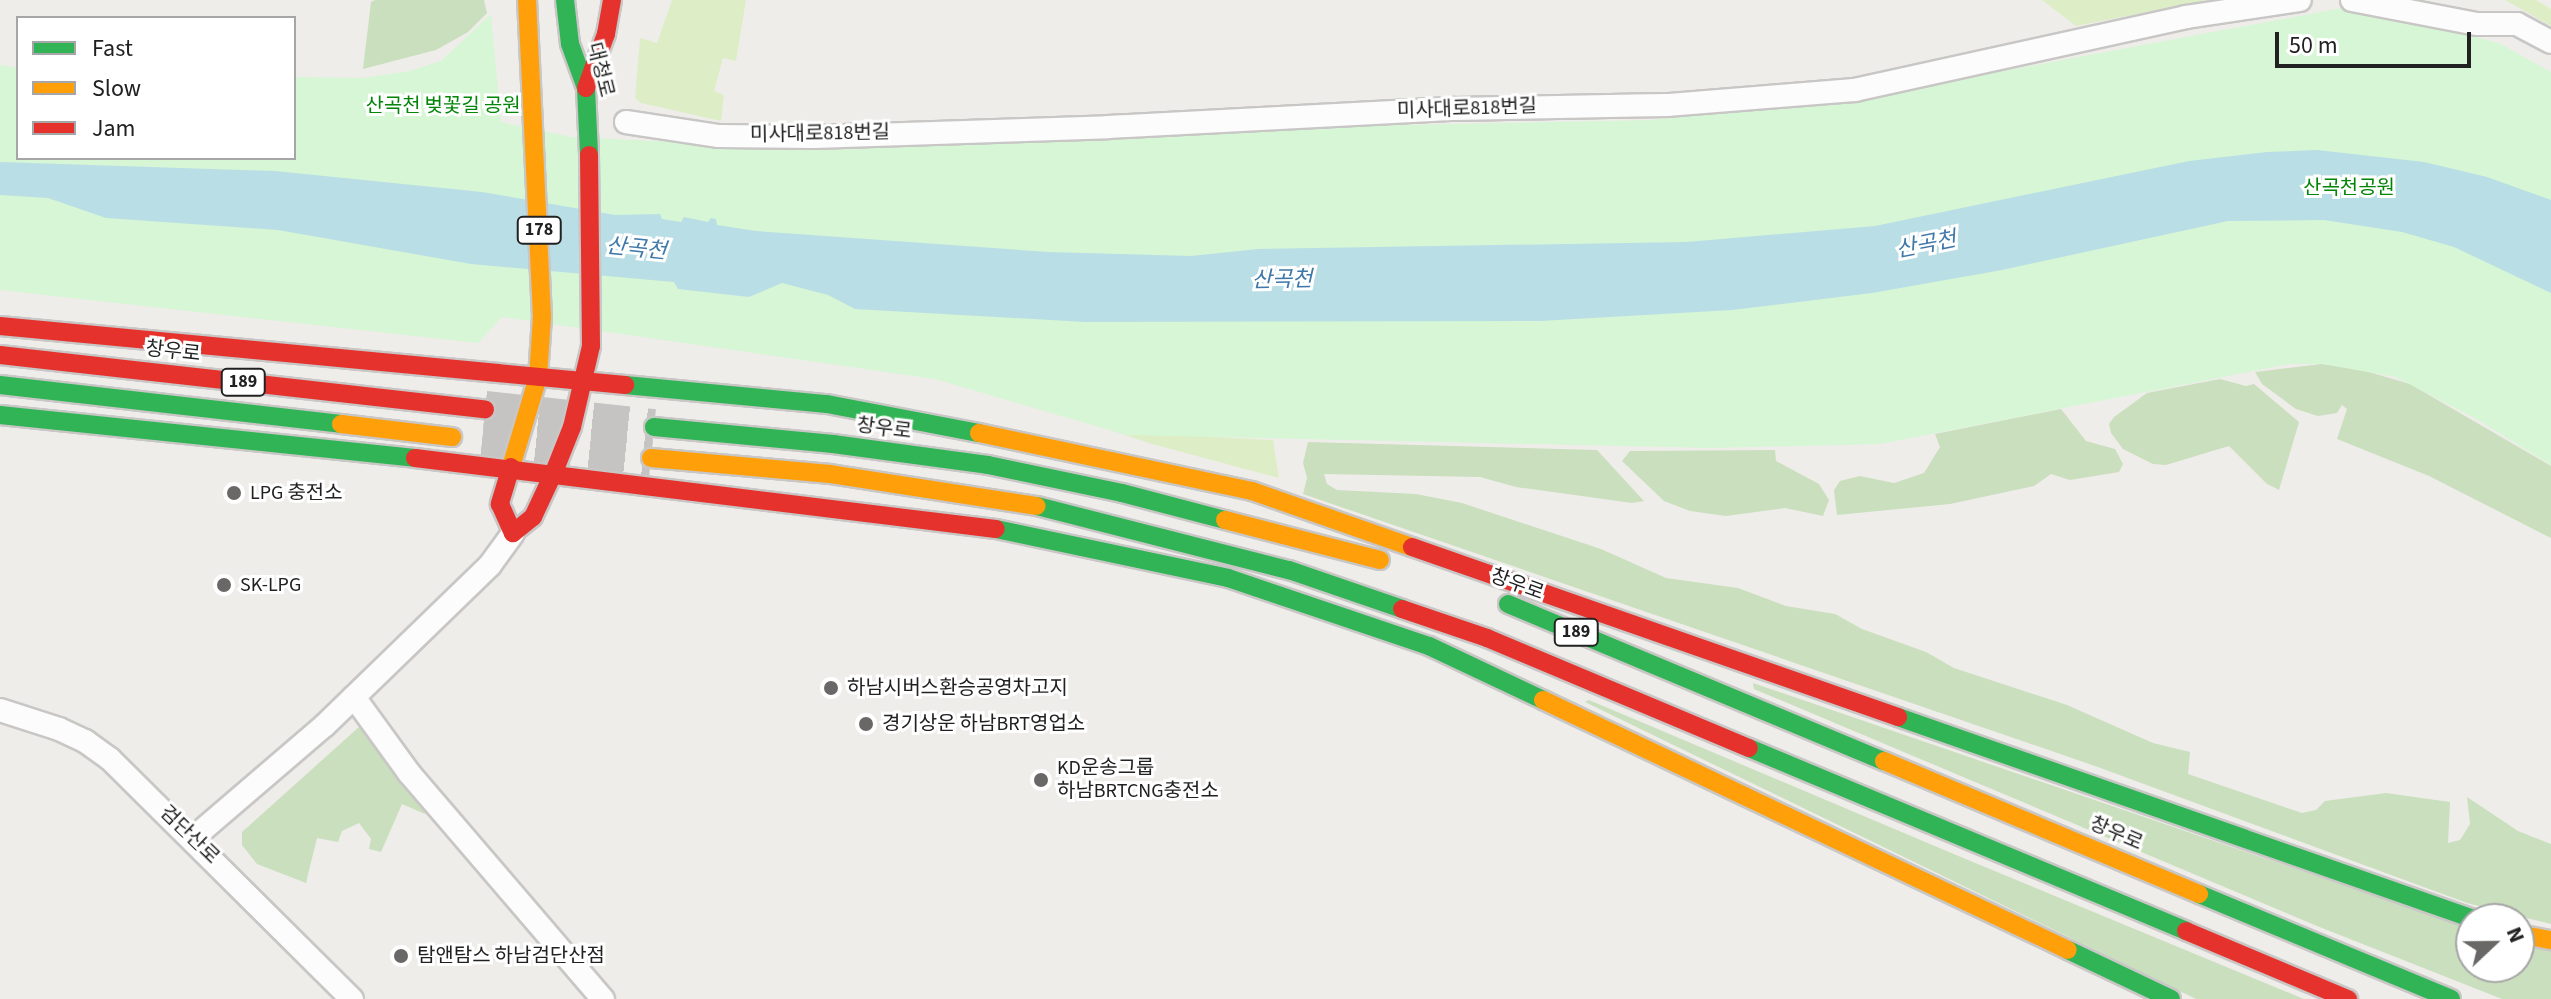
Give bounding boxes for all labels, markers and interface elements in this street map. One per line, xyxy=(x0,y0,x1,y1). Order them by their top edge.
legend xyxy=(16,16,296,160)
scale bar xyxy=(2279,16,2475,66)
text: 50 m xyxy=(2289,28,2338,63)
text: Fast xyxy=(92,31,133,66)
street label: 대청로 xyxy=(582,40,618,100)
text: Slow xyxy=(92,71,141,106)
park label: 산곡천 벚꽃길 공원 xyxy=(365,94,521,118)
street label: 미사대로818번길 xyxy=(1397,95,1537,123)
text: Jam xyxy=(92,111,136,146)
street label: 미사대로818번길 xyxy=(750,121,890,147)
park label: 산곡천공원 xyxy=(2303,176,2395,200)
road number: 178 xyxy=(515,216,563,244)
water label: 산곡천 xyxy=(1894,226,1958,264)
water label: 산곡천 xyxy=(604,233,668,265)
water label: 산곡천 xyxy=(1251,266,1313,294)
street label: 창우로 xyxy=(144,337,202,367)
road number: 189 xyxy=(219,368,267,396)
street label: 창우로 xyxy=(855,414,913,444)
place label: LPG 충전소 xyxy=(250,481,343,505)
marker: LPG 충전소 xyxy=(225,484,243,502)
street label: 창우로 xyxy=(1487,564,1547,606)
place label: SK-LPG xyxy=(240,573,301,597)
marker: SK-LPG xyxy=(215,576,233,594)
road number: 189 xyxy=(1552,618,1600,646)
place label: 하남시버스환승공영차고지 xyxy=(847,676,1068,700)
marker: 하남시버스환승공영차고지 xyxy=(822,679,840,697)
place label: 경기상운 하남BRT영업소 xyxy=(882,712,1085,736)
marker: 경기상운 하남BRT영업소 xyxy=(857,715,875,733)
place label: KD운송그룹 하남BRTCNG충전소 xyxy=(1057,756,1219,803)
marker: KD운송그룹 하남BRTCNG충전소 xyxy=(1032,771,1050,789)
street label: 검단산로 xyxy=(154,801,224,869)
street label: 창우로 xyxy=(2086,812,2146,856)
north arrow xyxy=(2455,903,2535,983)
text: N xyxy=(2498,922,2533,948)
place label: 탐앤탐스 하남검단산점 xyxy=(417,944,605,968)
marker: 탐앤탐스 하남검단산점 xyxy=(392,947,410,965)

